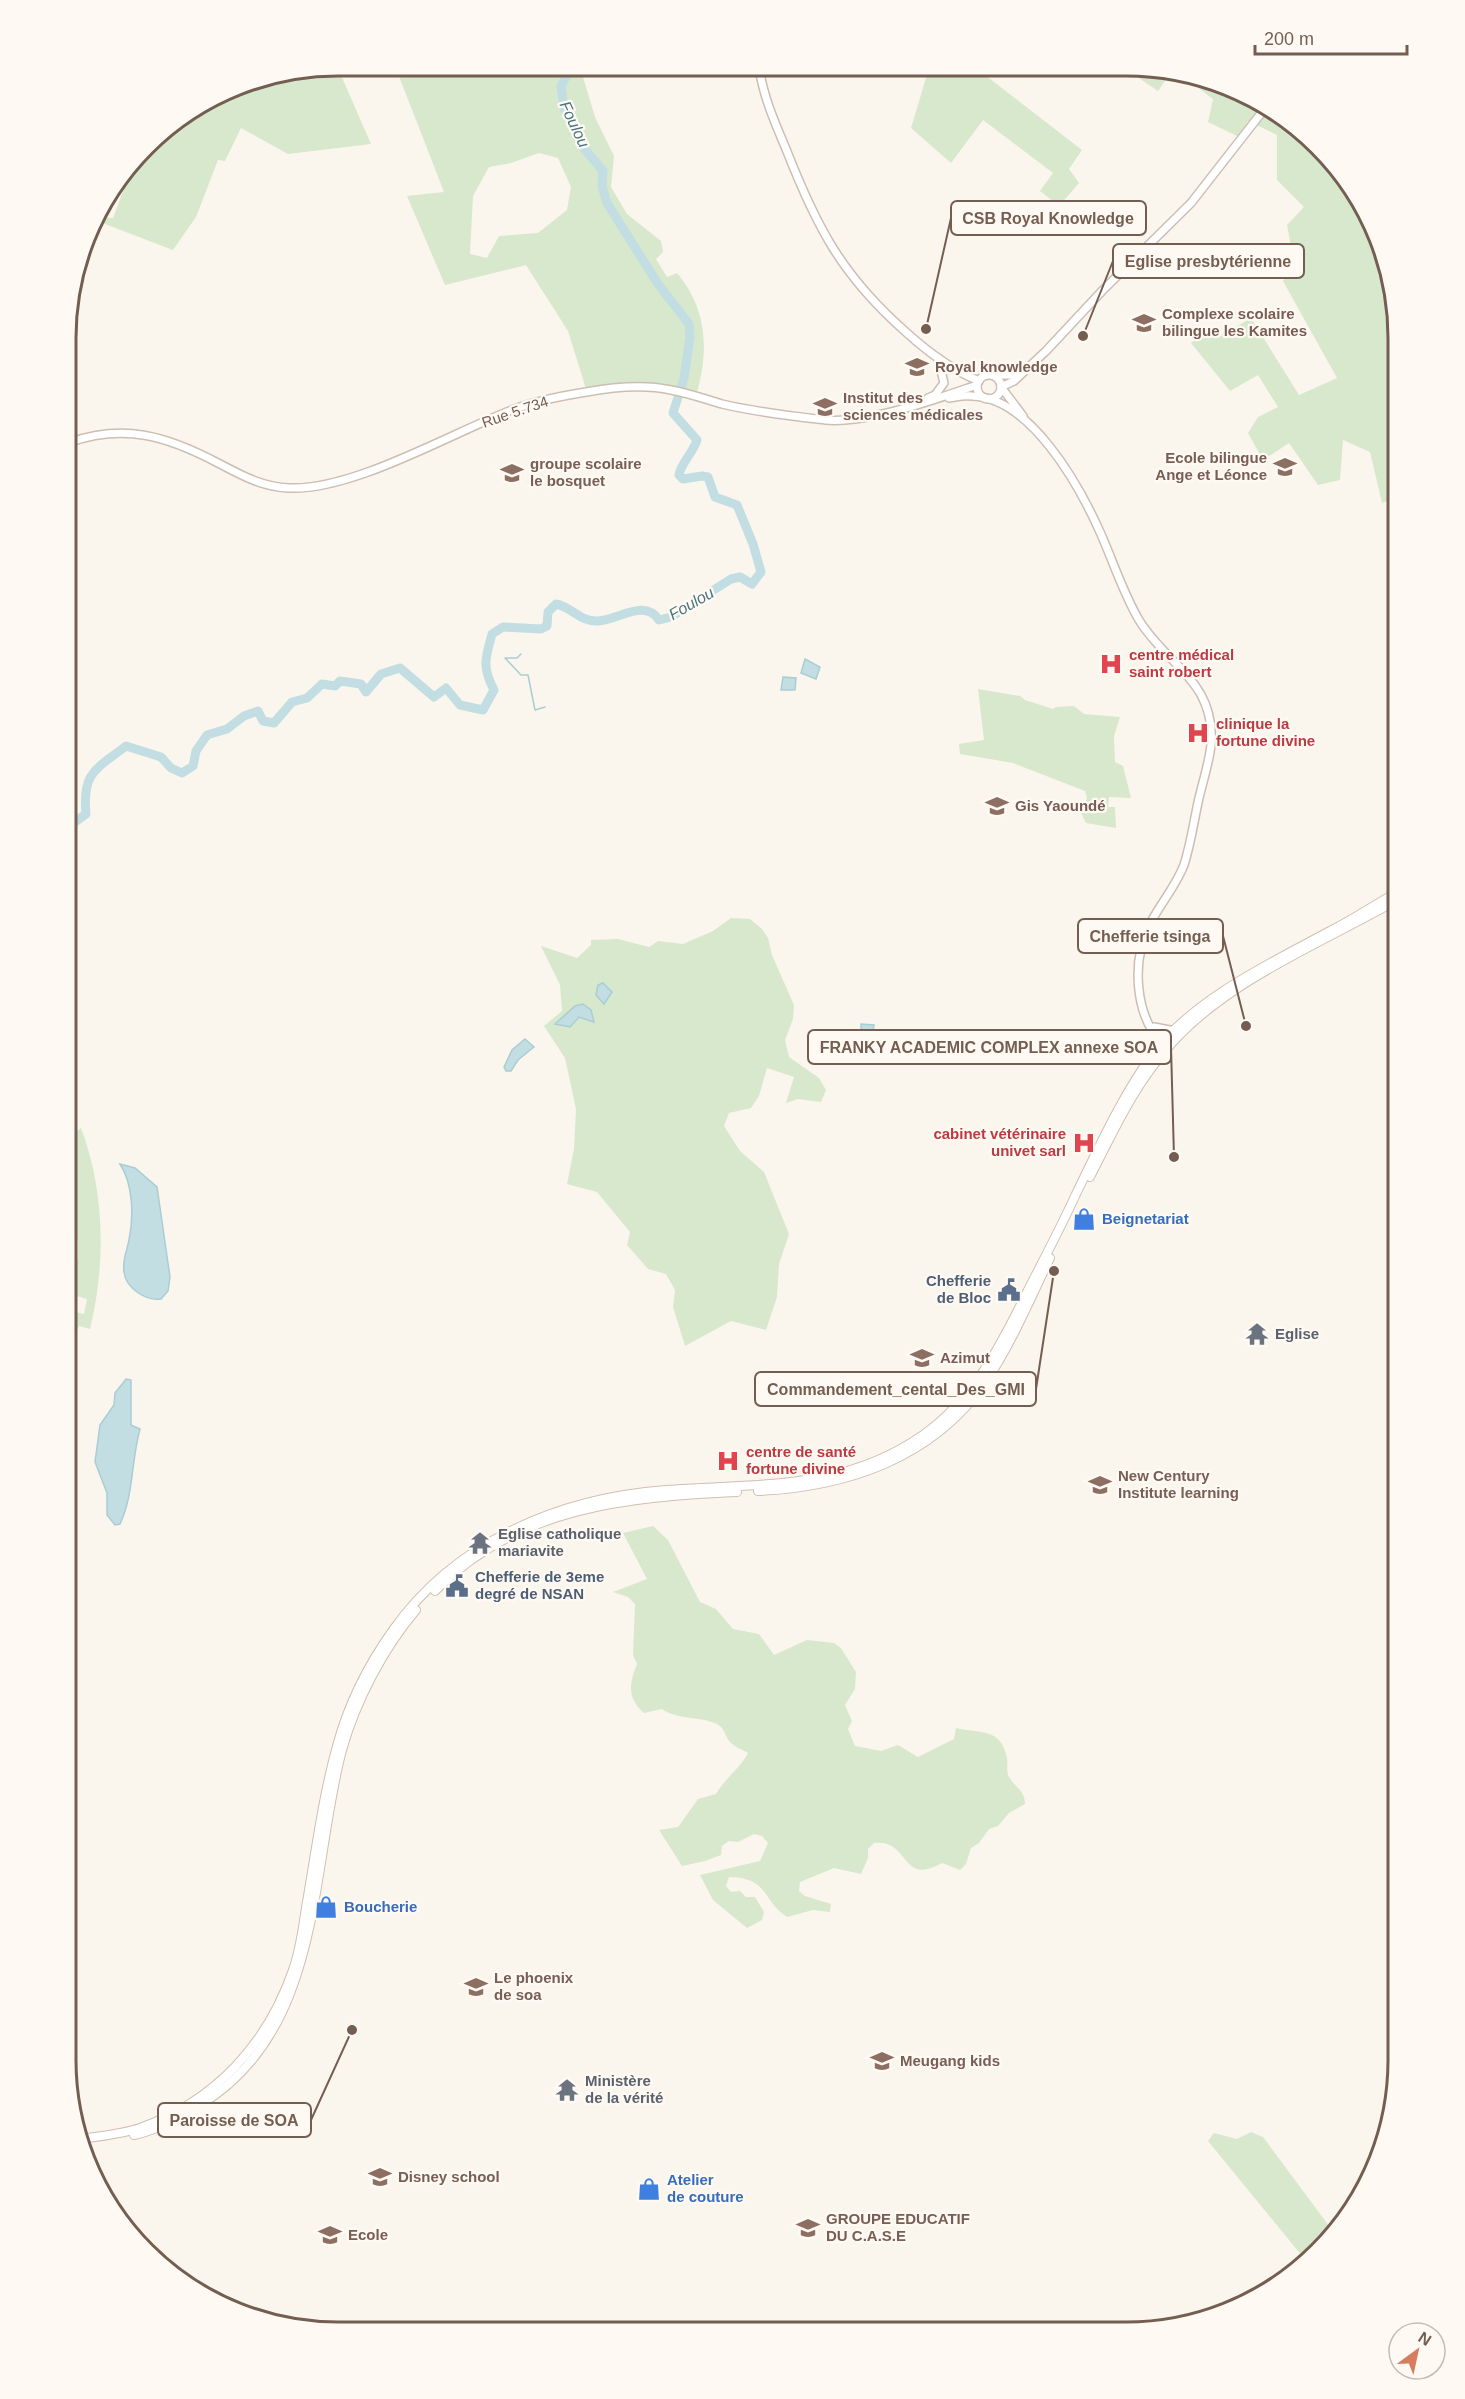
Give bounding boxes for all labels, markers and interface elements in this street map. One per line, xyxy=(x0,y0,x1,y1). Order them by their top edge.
scale bar xyxy=(1255,18,1406,56)
text: 200 m xyxy=(1264,29,1314,49)
water label: Foulou xyxy=(557,98,593,150)
callout: CSB Royal Knowledge xyxy=(951,201,1146,235)
text: CSB Royal Knowledge xyxy=(962,210,1134,227)
callout: Eglise presbytérienne xyxy=(1113,244,1304,278)
text: Eglise presbytérienne xyxy=(1125,253,1291,270)
place label: Complexe scolaire bilingue les Kamites xyxy=(1162,305,1307,339)
school or university icon: Complexe scolaire bilingue les Kamites xyxy=(1131,310,1157,336)
school or university icon: Royal knowledge xyxy=(904,354,930,380)
place label: Royal knowledge xyxy=(935,358,1058,375)
place label: Institut des sciences médicales xyxy=(843,389,983,423)
street label: Rue 5.734 xyxy=(479,392,550,431)
school or university icon: Institut des sciences médicales xyxy=(812,394,838,420)
place label: Ecole bilingue Ange et Léonce xyxy=(1155,449,1267,483)
school or university icon: Ecole bilingue Ange et Léonce xyxy=(1272,454,1298,480)
place label: groupe scolaire le bosquet xyxy=(530,455,642,489)
school or university icon: groupe scolaire le bosquet xyxy=(499,460,525,486)
water label: Foulou xyxy=(666,584,717,623)
place label: centre médical saint robert xyxy=(1129,646,1234,680)
hospital icon: centre médical saint robert xyxy=(1098,651,1124,677)
place label: clinique la fortune divine xyxy=(1216,715,1315,749)
hospital icon: clinique la fortune divine xyxy=(1185,720,1211,746)
school or university icon: Gis Yaoundé xyxy=(984,793,1010,819)
place label: Gis Yaoundé xyxy=(1015,797,1106,814)
callout: Chefferie tsinga xyxy=(1078,919,1223,953)
text: Chefferie tsinga xyxy=(1090,928,1211,945)
callout: FRANKY ACADEMIC COMPLEX annexe SOA xyxy=(808,1030,1171,1064)
text: FRANKY ACADEMIC COMPLEX annexe SOA xyxy=(820,1039,1159,1056)
place label: cabinet vétérinaire univet sarl xyxy=(933,1125,1066,1159)
hospital icon: cabinet vétérinaire univet sarl xyxy=(1071,1130,1097,1156)
shop icon: Beignetariat xyxy=(1071,1206,1097,1232)
place label: Beignetariat xyxy=(1102,1210,1189,1227)
place label: Chefferie de Bloc xyxy=(926,1272,991,1306)
public building icon: Chefferie de Bloc xyxy=(996,1277,1022,1303)
temple icon: Eglise xyxy=(1244,1321,1270,1347)
place label: Eglise xyxy=(1275,1325,1319,1342)
school or university icon: Azimut xyxy=(909,1345,935,1371)
place label: Azimut xyxy=(940,1349,990,1366)
callout: Commandement_cental_Des_GMI xyxy=(755,1372,1036,1406)
text: Commandement_cental_Des_GMI xyxy=(767,1381,1025,1398)
place label: centre de santé fortune divine xyxy=(746,1443,856,1477)
hospital icon: centre de santé fortune divine xyxy=(715,1448,741,1474)
place label: New Century Institute learning xyxy=(1118,1467,1239,1501)
school or university icon: New Century Institute learning xyxy=(1087,1472,1113,1498)
place label: Eglise catholique mariavite xyxy=(498,1525,621,1559)
temple icon: Eglise catholique mariavite xyxy=(467,1530,493,1556)
place label: Chefferie de 3eme degré de NSAN xyxy=(475,1568,604,1602)
public building icon: Chefferie de 3eme degré de NSAN xyxy=(444,1573,470,1599)
shop icon: Boucherie xyxy=(313,1894,339,1920)
place label: Boucherie xyxy=(344,1898,417,1915)
place label: Le phoenix de soa xyxy=(494,1969,574,2003)
school or university icon: Le phoenix de soa xyxy=(463,1974,489,2000)
school or university icon: Meugang kids xyxy=(869,2048,895,2074)
place label: Meugang kids xyxy=(900,2052,1000,2069)
place label: Ministère de la vérité xyxy=(585,2072,663,2106)
temple icon: Ministère de la vérité xyxy=(554,2077,580,2103)
callout: Paroisse de SOA xyxy=(158,2103,311,2137)
text: Paroisse de SOA xyxy=(170,2112,299,2129)
school or university icon: Disney school xyxy=(367,2164,393,2190)
place label: Disney school xyxy=(398,2168,500,2185)
place label: Atelier de couture xyxy=(667,2171,744,2205)
shop icon: Atelier de couture xyxy=(636,2176,662,2202)
place label: GROUPE EDUCATIF DU C.A.S.E xyxy=(826,2210,970,2244)
school or university icon: GROUPE EDUCATIF DU C.A.S.E xyxy=(795,2215,821,2241)
school or university icon: Ecole xyxy=(317,2222,343,2248)
place label: Ecole xyxy=(348,2226,388,2243)
north arrow xyxy=(1387,2321,1447,2381)
text: N xyxy=(1415,2329,1434,2349)

